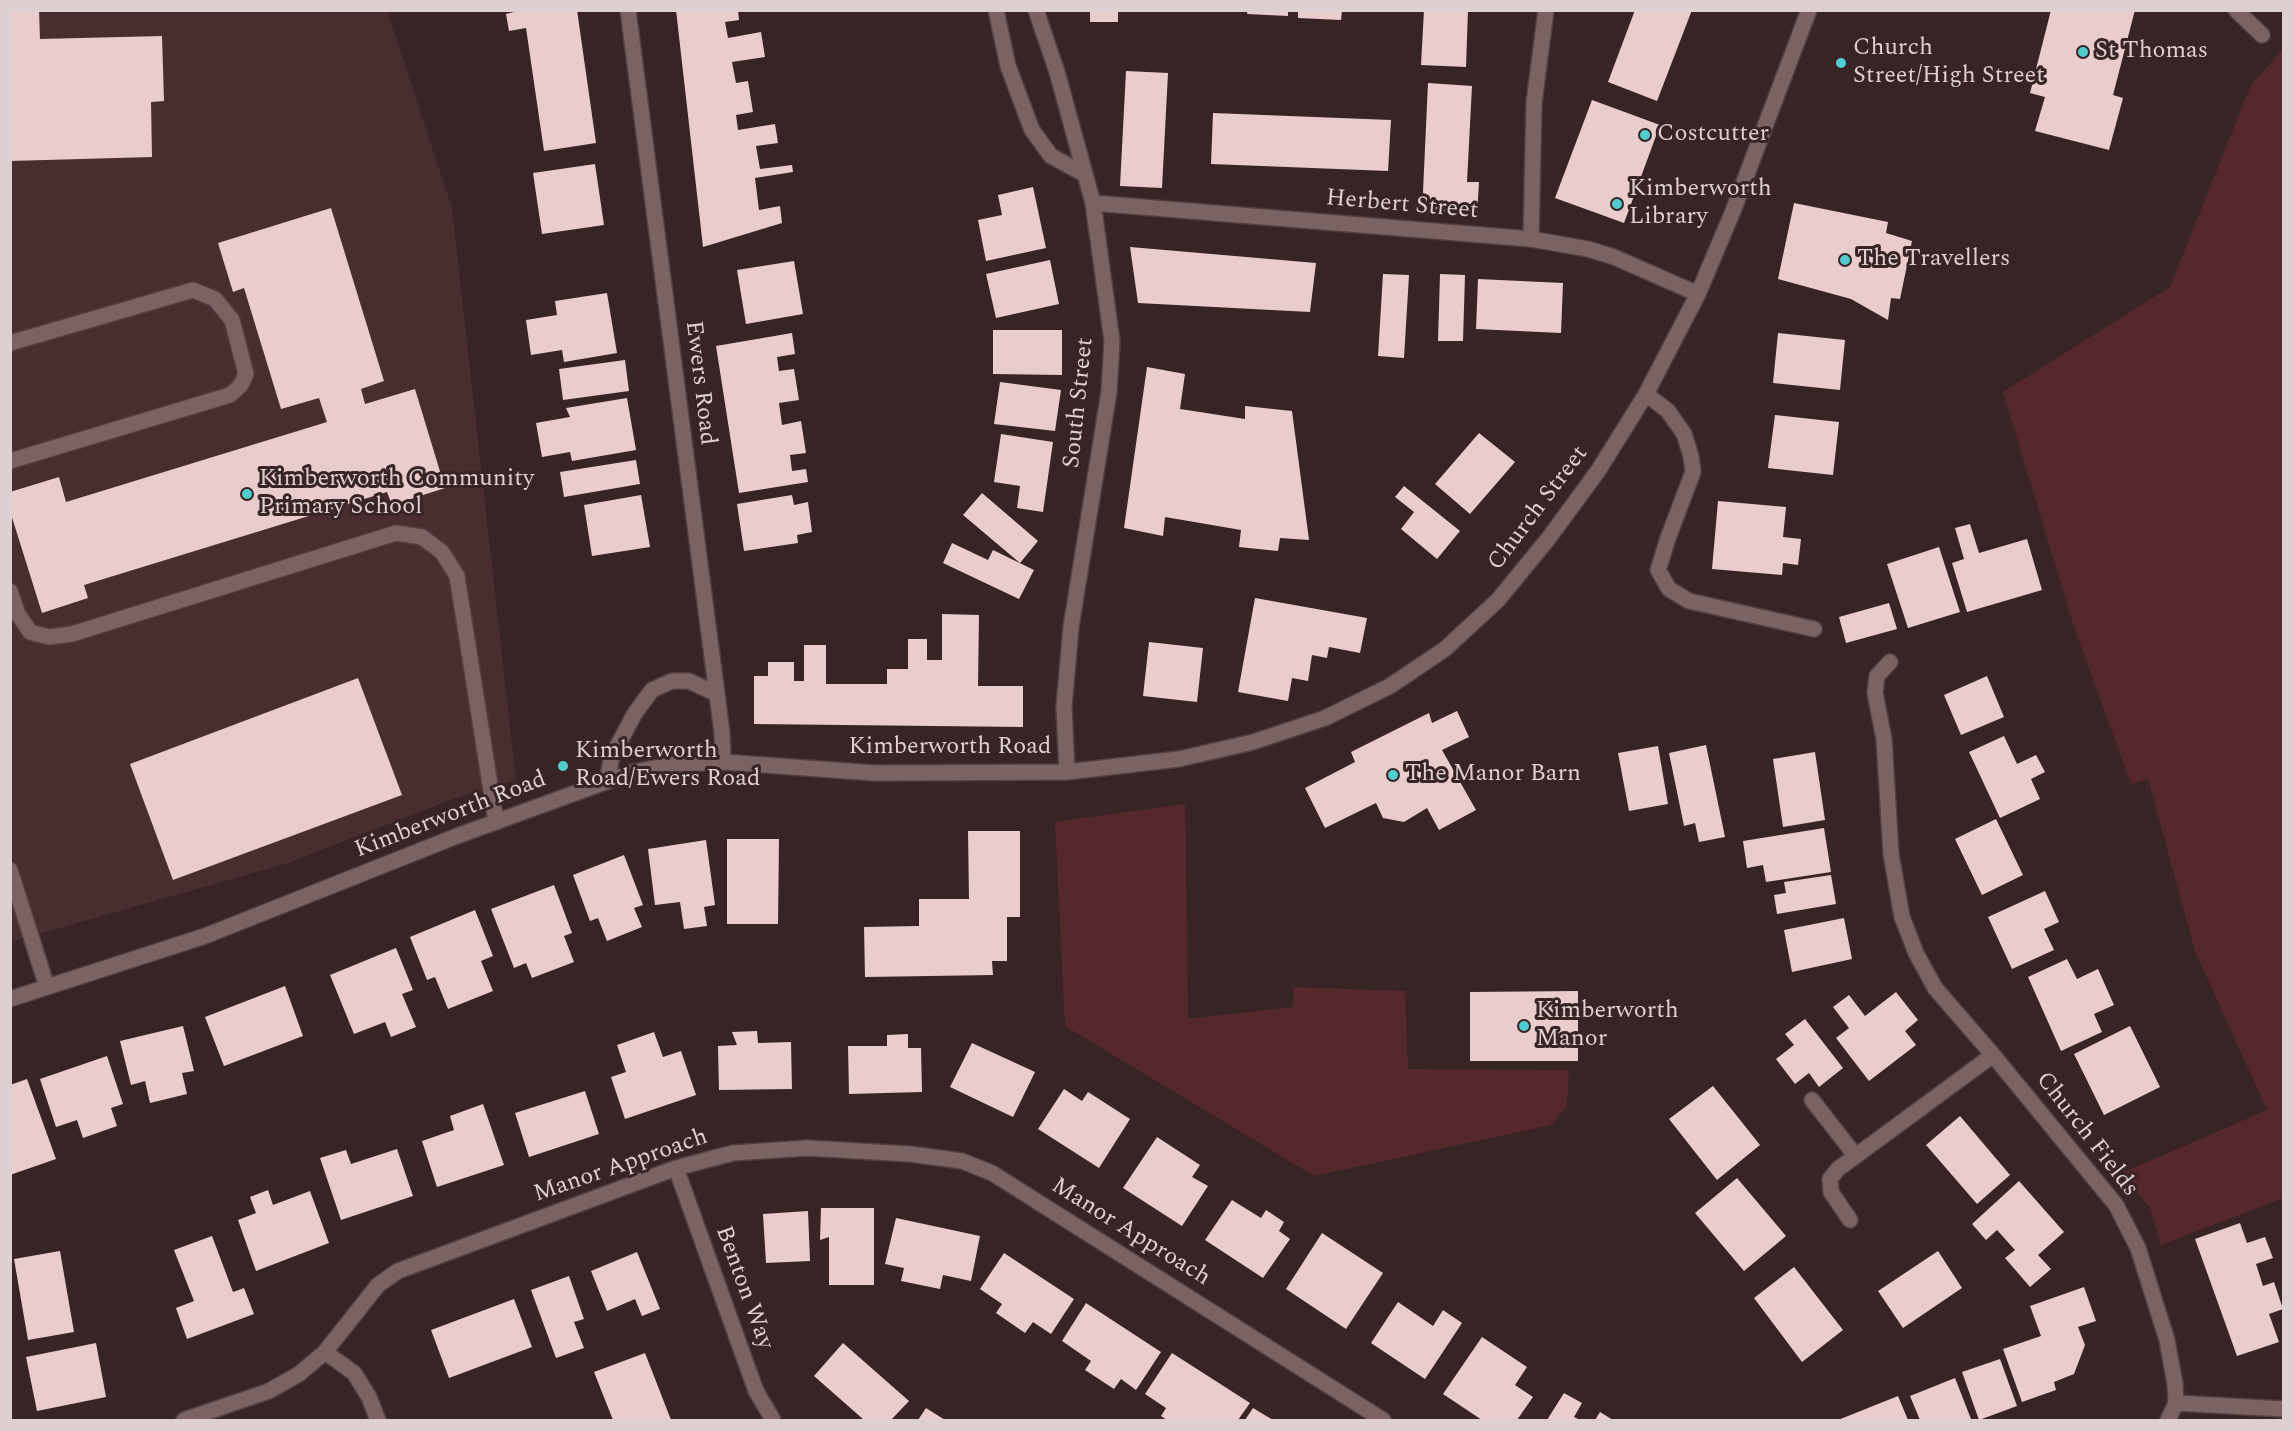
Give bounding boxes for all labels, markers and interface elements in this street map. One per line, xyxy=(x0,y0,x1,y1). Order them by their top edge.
place label: Church Street/High Street xyxy=(1853,35,2045,91)
place label: St Thomas xyxy=(2095,38,2208,66)
marker: St Thomas xyxy=(2076,45,2090,59)
marker: Church Street/High Street xyxy=(1834,56,1848,70)
place label: Costcutter xyxy=(1657,121,1769,149)
marker: Costcutter xyxy=(1638,128,1652,142)
place label: Kimberworth Library xyxy=(1629,176,1772,232)
street label: Herbert Street xyxy=(1325,185,1479,227)
marker: Kimberworth Library xyxy=(1610,197,1624,211)
place label: The Travellers xyxy=(1857,246,2010,274)
marker: The Travellers xyxy=(1838,253,1852,267)
street label: Ewers Road xyxy=(677,319,721,447)
street label: South Street xyxy=(1059,336,1101,470)
street label: Church Street xyxy=(1483,441,1595,577)
place label: Kimberworth Community Primary School xyxy=(259,466,534,522)
marker: Kimberworth Community Primary School xyxy=(240,487,254,501)
street label: Kimberworth Road xyxy=(849,734,1051,762)
place label: Kimberworth Road/Ewers Road xyxy=(575,738,760,794)
marker: Kimberworth Road/Ewers Road xyxy=(556,759,570,773)
place label: The Manor Barn xyxy=(1405,761,1581,789)
street label: Kimberworth Road xyxy=(351,766,551,866)
marker: The Manor Barn xyxy=(1386,768,1400,782)
place label: Kimberworth Manor xyxy=(1536,998,1679,1054)
marker: Kimberworth Manor xyxy=(1517,1019,1531,1033)
street label: Church Fields xyxy=(2028,1067,2144,1203)
street label: Manor Approach xyxy=(530,1124,712,1210)
street label: Manor Approach xyxy=(1045,1173,1215,1293)
street label: Benton Way xyxy=(707,1222,779,1354)

